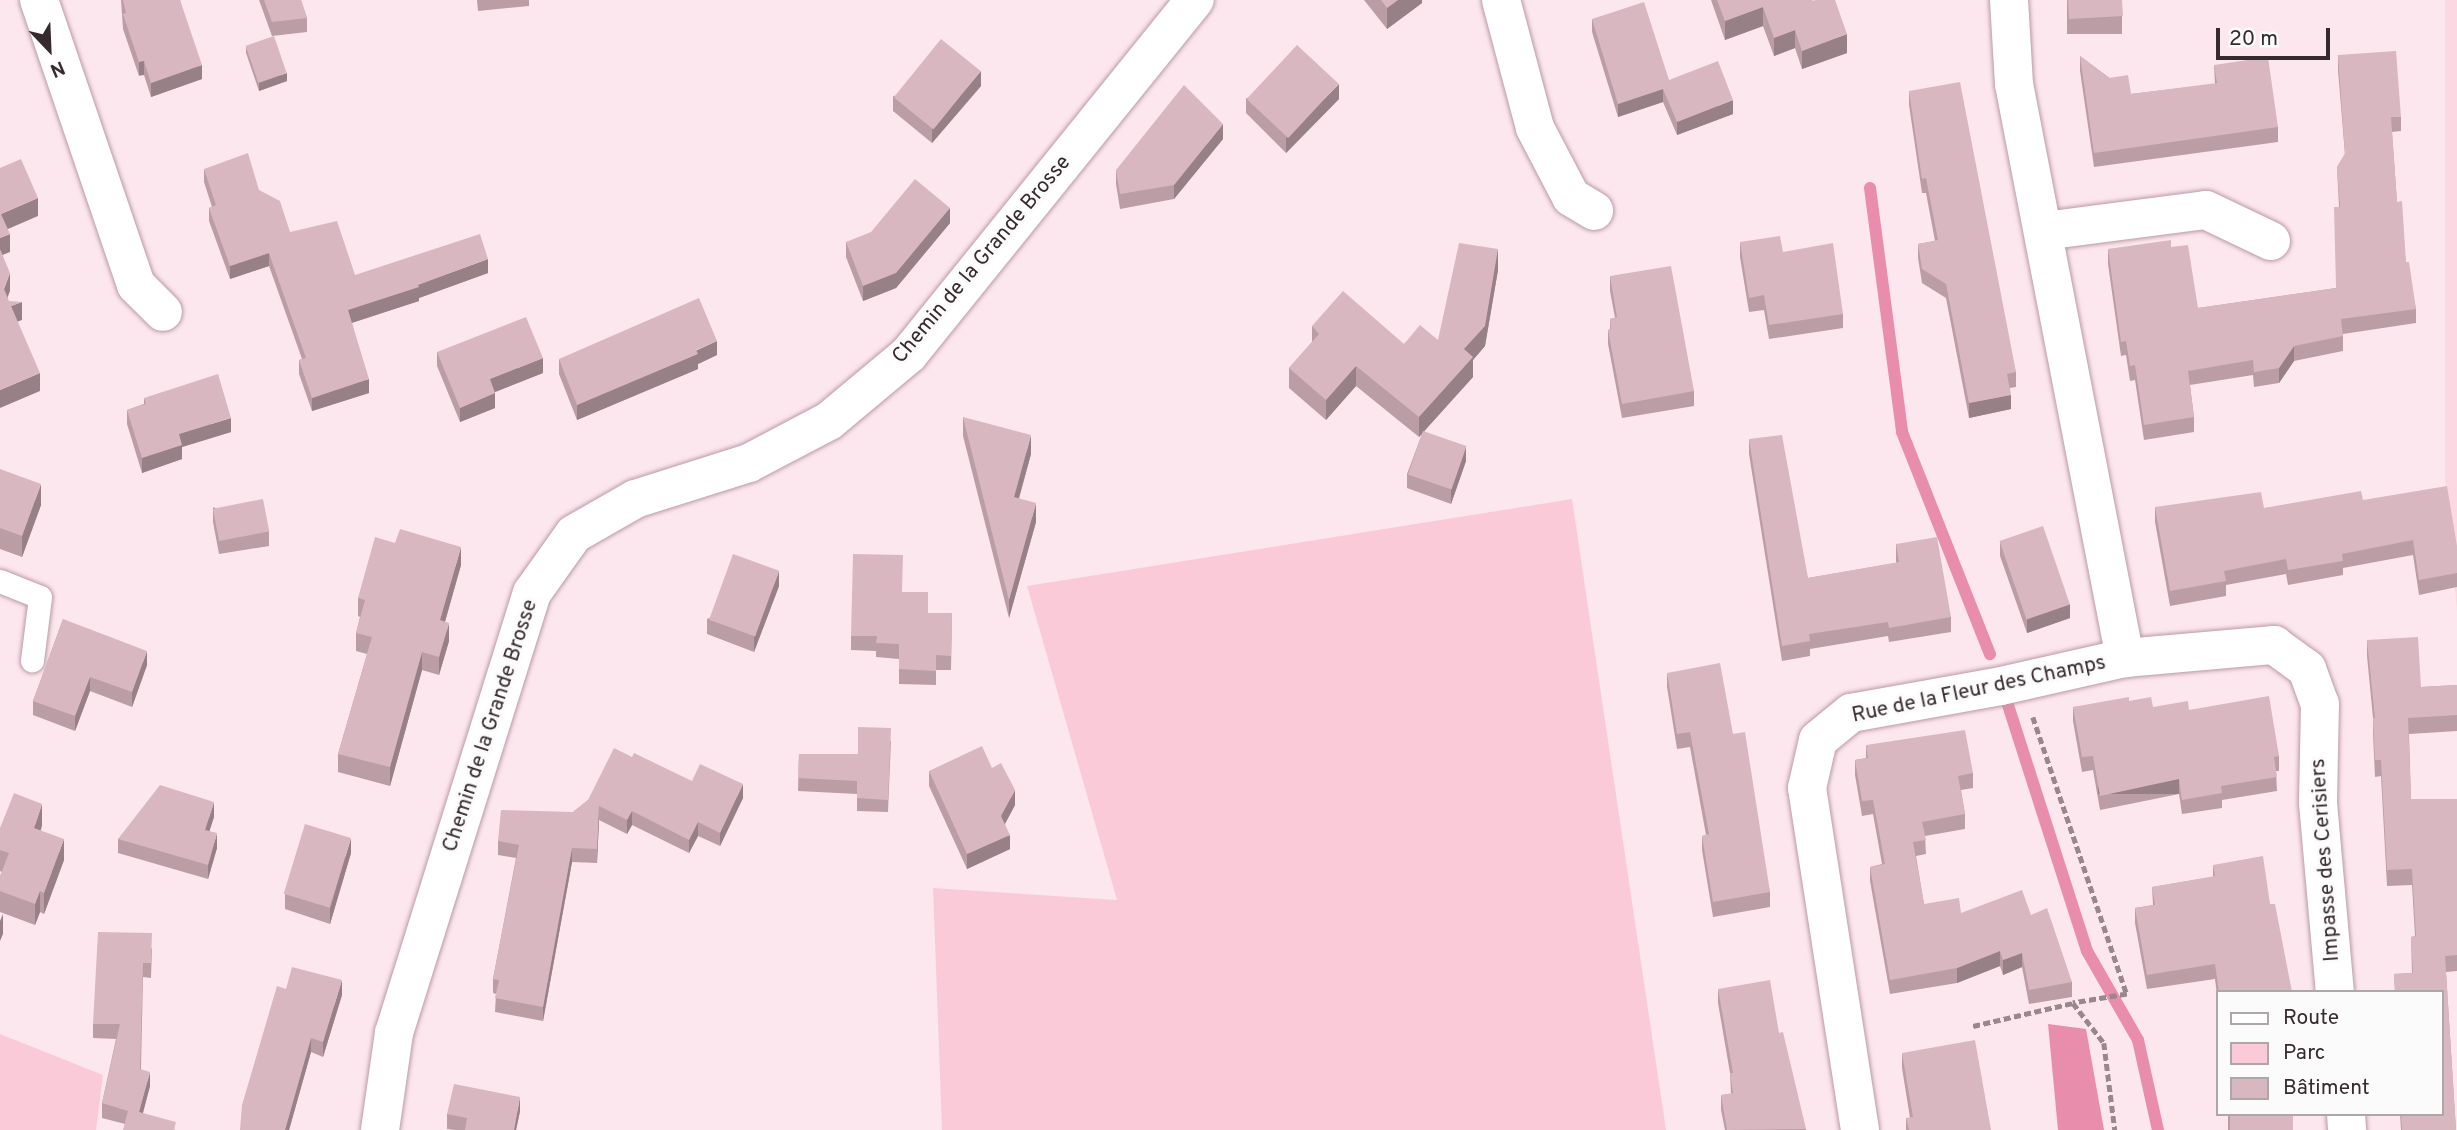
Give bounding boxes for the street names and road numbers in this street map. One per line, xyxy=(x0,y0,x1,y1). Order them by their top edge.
street label: Chemin de la Grande Brosse xyxy=(887,151,1077,369)
street label: Chemin de la Grande Brosse xyxy=(438,597,544,855)
street label: Rue de la Fleur des Champs xyxy=(1850,651,2108,729)
street label: Impasse des Cerisiers xyxy=(2306,758,2346,962)

